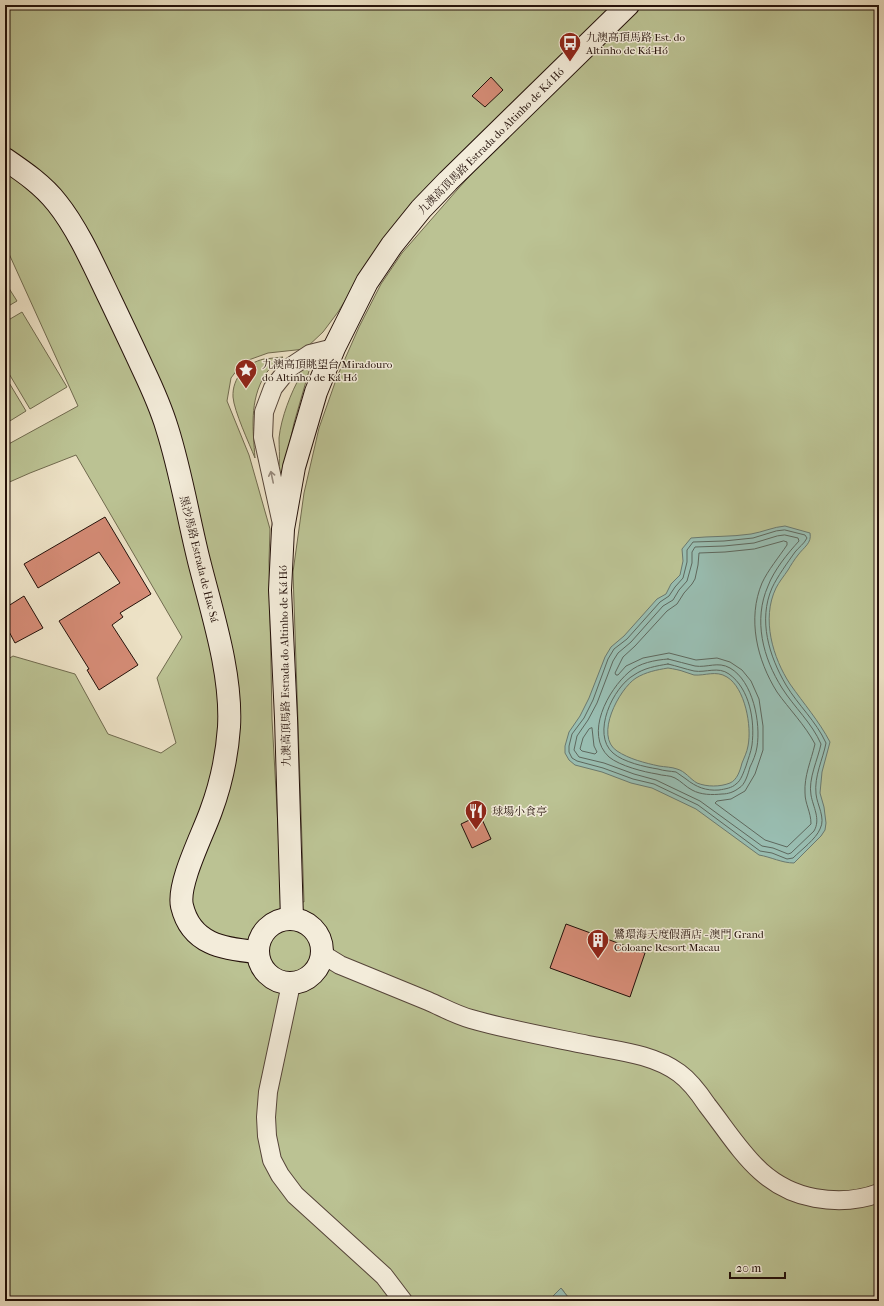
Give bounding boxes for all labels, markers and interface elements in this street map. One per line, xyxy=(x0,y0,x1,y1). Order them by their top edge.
bus stop icon: 九澳高頂馬路 Est. do Altinho de Ká-Hó xyxy=(557,30,583,63)
place label: 九澳高頂馬路 Est. do Altinho de Ká-Hó xyxy=(585,31,686,57)
street label: 九澳高頂馬路 Estrada do Altinho de Ká Hó xyxy=(415,65,567,217)
place icon: 九澳高頂眺望台 Miradouro do Altinho de Ká Hó xyxy=(233,357,259,390)
place label: 九澳高頂眺望台 Miradouro do Altinho de Ká Hó xyxy=(262,358,393,384)
one-way arrow xyxy=(267,471,275,484)
street label: 黑沙馬路 Estrada de Hac Sá xyxy=(177,494,221,624)
street label: 九澳高頂馬路 Estrada do Altinho de Ká Hó xyxy=(277,565,293,767)
restaurant icon: 球場小食亭 xyxy=(463,798,489,831)
place label: 球場小食亭 xyxy=(492,805,547,818)
building icon: 鷺環海天度假酒店 - 澳門 Grand Coloane Resort Macau xyxy=(585,927,611,960)
place label: 鷺環海天度假酒店 - 澳門 Grand Coloane Resort Macau xyxy=(614,928,765,954)
scale bar xyxy=(730,1254,785,1280)
text: 20 m xyxy=(736,1261,761,1275)

